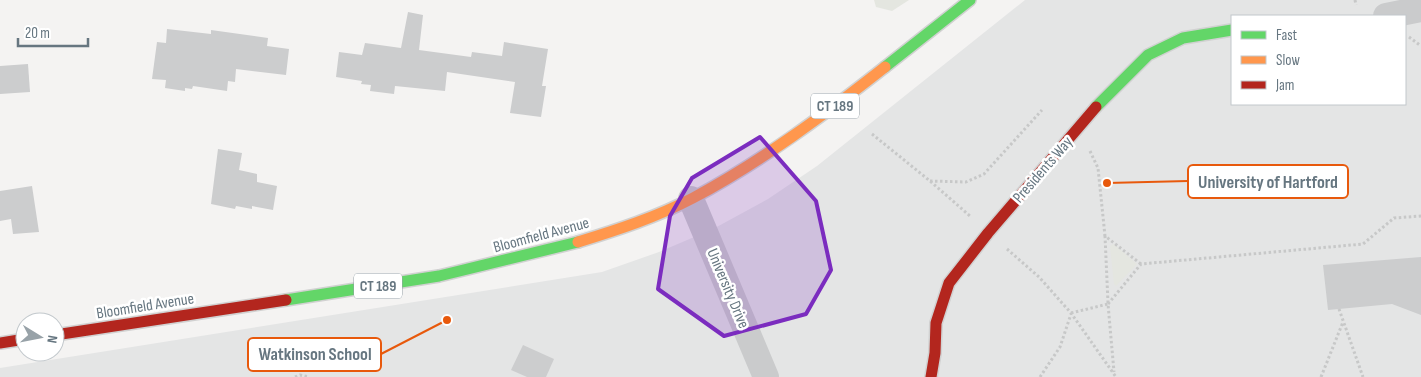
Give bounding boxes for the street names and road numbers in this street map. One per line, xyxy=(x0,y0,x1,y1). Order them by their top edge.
road number: CT 189 xyxy=(811,94,859,118)
street label: Presidents Way xyxy=(1009,133,1077,207)
street label: Bloomfield Avenue xyxy=(491,214,591,257)
street label: University Drive xyxy=(702,246,753,331)
road number: CT 189 xyxy=(354,274,402,298)
street label: Bloomfield Avenue xyxy=(95,289,195,324)

